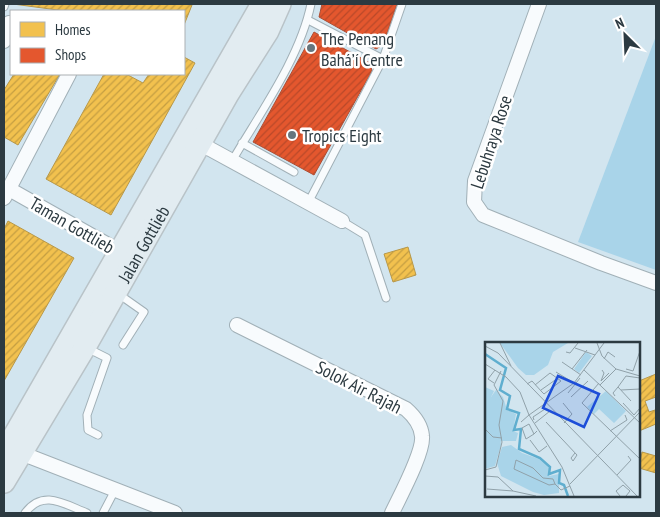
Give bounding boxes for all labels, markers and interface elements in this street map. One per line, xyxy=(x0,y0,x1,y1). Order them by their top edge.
legend xyxy=(10,10,185,75)
north arrow xyxy=(600,10,650,60)
text: N xyxy=(613,13,627,33)
text: Homes xyxy=(55,20,91,39)
place label: The Penang Bahá’í Centre xyxy=(321,27,403,71)
marker: The Penang Bahá’í Centre xyxy=(305,42,317,54)
text: Shops xyxy=(55,45,86,64)
street label: Lebuhraya Rose xyxy=(465,92,517,192)
place label: Tropics Eight xyxy=(302,124,382,147)
marker: Tropics Eight xyxy=(286,129,298,141)
street label: Taman Gottlieb xyxy=(25,191,119,259)
street label: Jalan Gottlieb xyxy=(112,201,174,287)
inset map xyxy=(485,342,640,497)
street label: Solok Air Rajah xyxy=(312,356,406,418)

